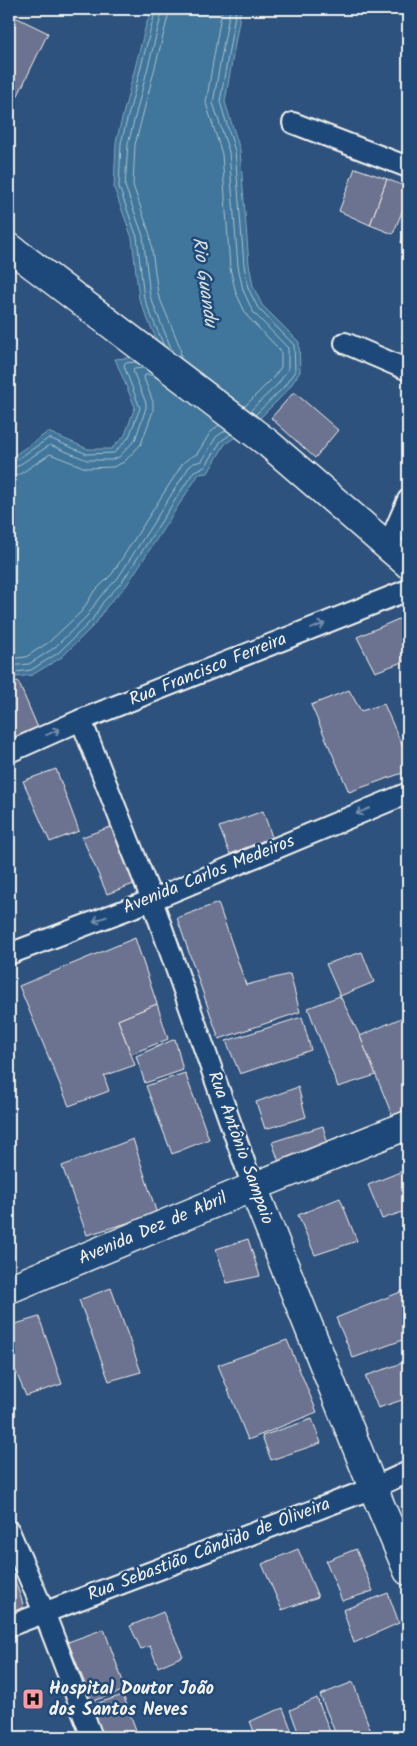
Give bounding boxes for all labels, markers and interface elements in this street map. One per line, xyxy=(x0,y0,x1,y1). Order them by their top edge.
water label: Rio Guandu xyxy=(183,235,225,331)
one-way arrow xyxy=(310,621,325,630)
street label: Rua Francisco Ferreira xyxy=(125,625,291,715)
one-way arrow xyxy=(45,727,60,737)
one-way arrow xyxy=(356,807,371,817)
street label: Avenida Carlos Medeiros xyxy=(119,827,300,923)
one-way arrow xyxy=(92,916,107,925)
street label: Rua Antônio Sampaio xyxy=(199,1067,281,1229)
street label: Avenida Dez de Abril xyxy=(74,1184,233,1273)
street label: Rua Sebastião Cândido de Oliveira xyxy=(83,1490,335,1610)
place label: Hospital Doutor João dos Santos Neves xyxy=(49,1675,214,1725)
hospital icon: Hospital Doutor João dos Santos Neves xyxy=(21,1687,45,1711)

